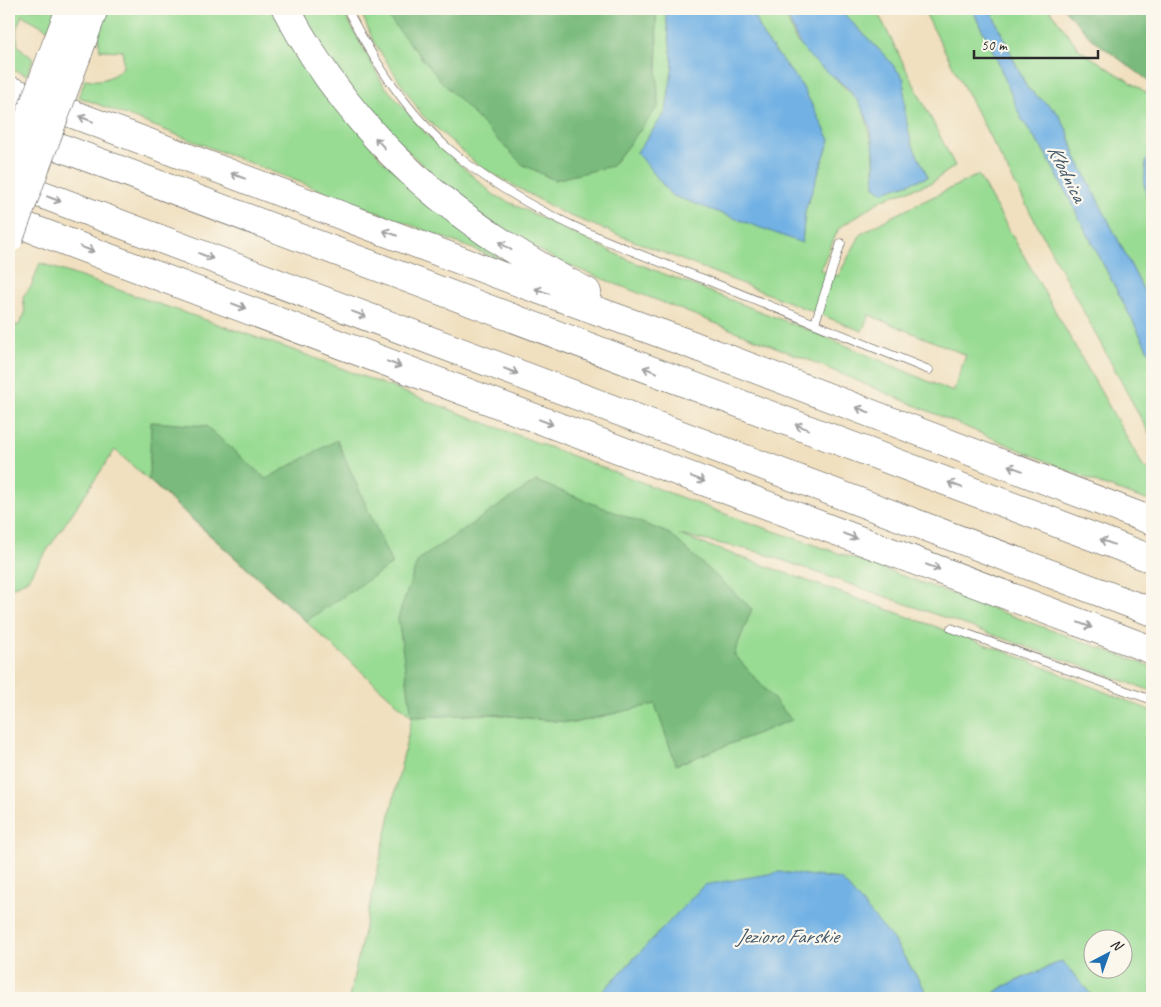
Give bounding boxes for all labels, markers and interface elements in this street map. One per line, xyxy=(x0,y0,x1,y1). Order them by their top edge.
scale bar xyxy=(974,28,1097,60)
text: 50 m xyxy=(981,36,1008,55)
one-way arrow xyxy=(79,114,94,123)
one-way arrow xyxy=(374,136,386,149)
water label: Kłodnica xyxy=(1042,140,1093,208)
one-way arrow xyxy=(231,171,246,180)
one-way arrow xyxy=(46,195,62,204)
one-way arrow xyxy=(383,228,398,237)
one-way arrow xyxy=(498,240,512,250)
one-way arrow xyxy=(79,245,94,254)
one-way arrow xyxy=(199,253,214,262)
one-way arrow xyxy=(535,286,550,295)
one-way arrow xyxy=(232,303,247,312)
one-way arrow xyxy=(350,310,366,319)
one-way arrow xyxy=(385,360,401,369)
one-way arrow xyxy=(643,365,659,374)
one-way arrow xyxy=(502,367,518,376)
one-way arrow xyxy=(856,405,871,414)
one-way arrow xyxy=(538,417,553,427)
one-way arrow xyxy=(795,422,811,431)
one-way arrow xyxy=(1008,463,1023,472)
one-way arrow xyxy=(690,475,705,484)
one-way arrow xyxy=(947,479,962,488)
one-way arrow xyxy=(842,532,857,541)
one-way arrow xyxy=(1099,537,1115,546)
one-way arrow xyxy=(925,563,940,572)
one-way arrow xyxy=(1076,621,1092,630)
water label: Jezioro Farskie xyxy=(734,923,841,949)
north arrow xyxy=(1084,930,1134,980)
text: N xyxy=(1107,935,1127,955)

